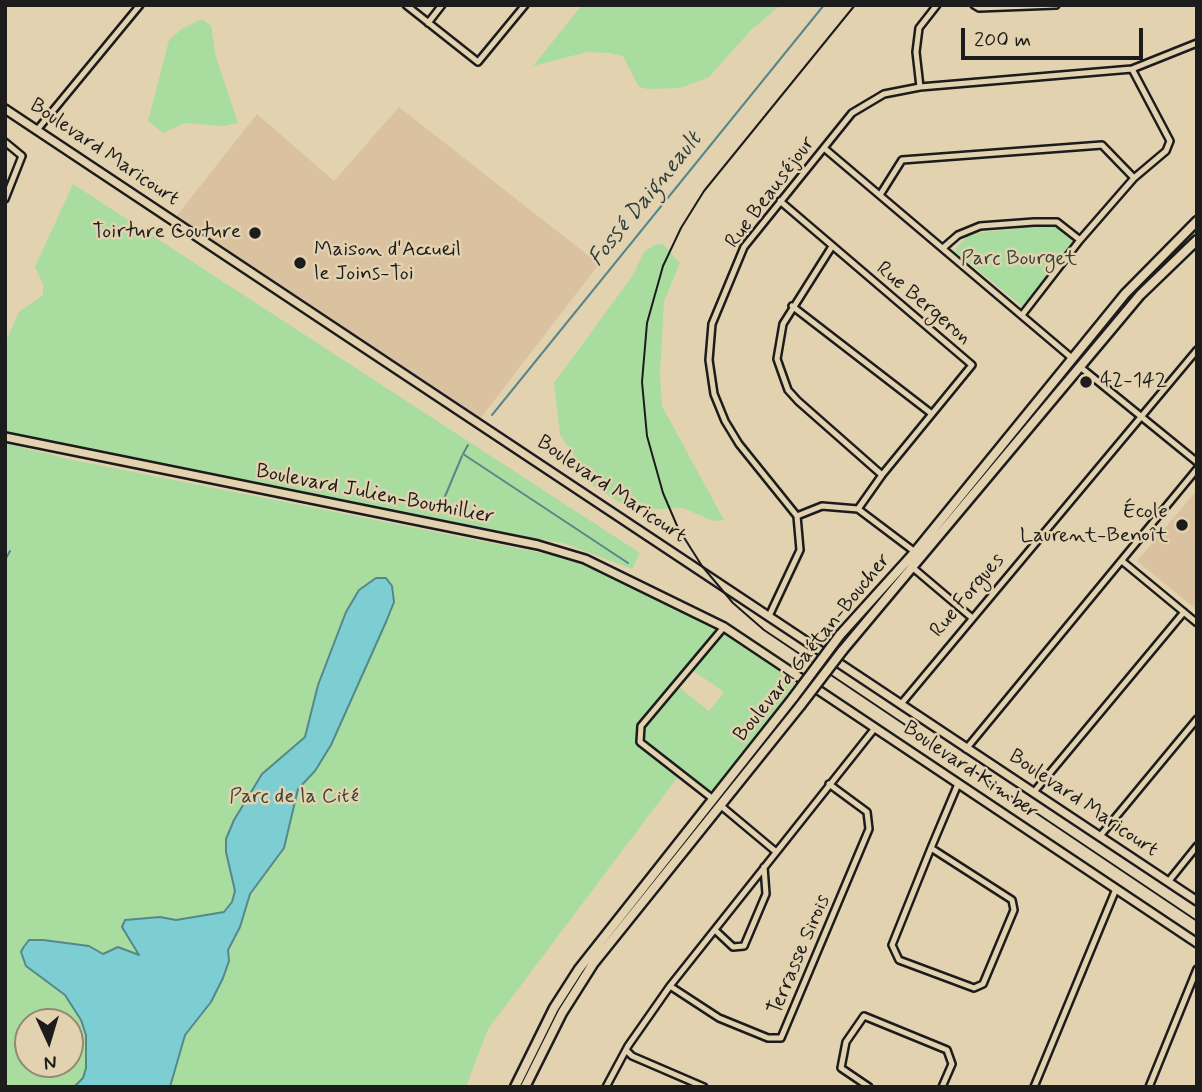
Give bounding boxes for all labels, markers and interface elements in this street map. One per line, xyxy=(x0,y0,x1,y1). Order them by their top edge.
scale bar xyxy=(964,14,1146,58)
text: 200 m xyxy=(974,26,1031,54)
street label: Boulevard Maricourt xyxy=(24,94,184,212)
water label: Fossé Daigneault xyxy=(583,127,709,273)
street label: Rue Beauséjour xyxy=(721,132,821,254)
place label: Toirture Couture xyxy=(92,220,241,246)
marker: Toirture Couture xyxy=(247,225,263,241)
place label: Maison d'Accueil le Joins-Toi xyxy=(314,238,461,288)
park label: Parc Bourget xyxy=(961,247,1077,273)
marker: Maison d'Accueil le Joins-Toi xyxy=(292,255,308,271)
street label: Rue Bergeron xyxy=(870,257,976,351)
place label: 42-142 xyxy=(1100,369,1167,395)
marker: 42-142 xyxy=(1078,374,1094,390)
street label: Boulevard Maricourt xyxy=(531,431,691,549)
street label: Boulevard Julien-Bouthillier xyxy=(254,460,496,530)
place label: École Laurent-Benoît xyxy=(1020,500,1168,550)
marker: École Laurent-Benoît xyxy=(1174,517,1190,533)
street label: Boulevard Gaétan-Boucher xyxy=(729,549,897,747)
street label: Rue Forgues xyxy=(925,549,1011,643)
street label: Boulevard Kimber xyxy=(898,716,1042,826)
street label: Boulevard Maricourt xyxy=(1003,745,1163,863)
park label: Parc de la Cité xyxy=(229,785,359,811)
street label: Terrasse Sirois xyxy=(763,891,837,1019)
north arrow xyxy=(14,1008,84,1078)
text: N xyxy=(43,1050,58,1075)

